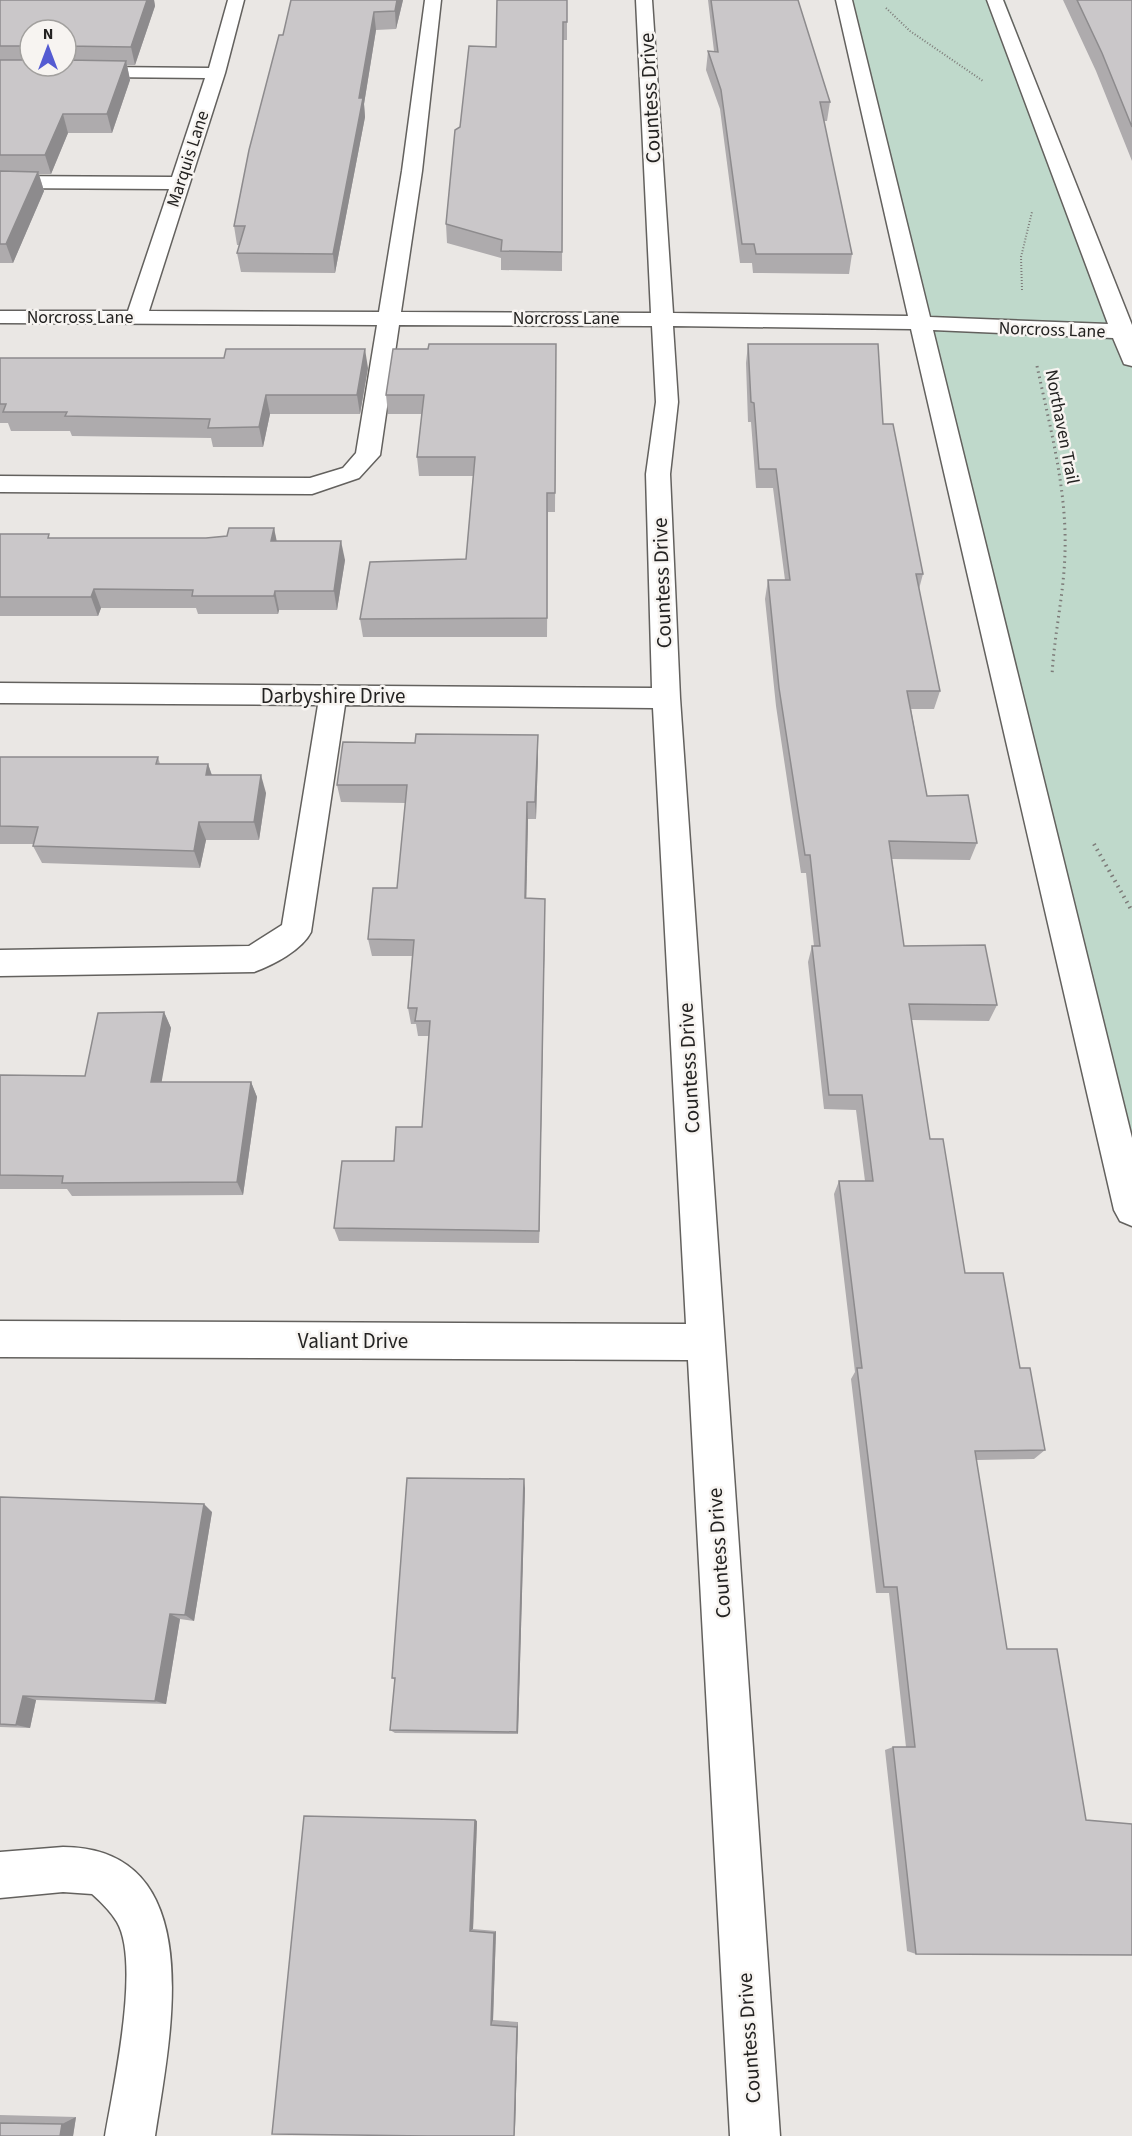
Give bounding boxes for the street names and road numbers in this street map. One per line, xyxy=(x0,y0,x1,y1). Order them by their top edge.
street label: Countess Drive xyxy=(632,32,668,164)
street label: Marquis Lane xyxy=(161,107,215,210)
street label: Norcross Lane xyxy=(27,305,133,330)
street label: Norcross Lane xyxy=(513,306,619,331)
street label: Norcross Lane xyxy=(998,316,1106,344)
street label: Northaven Trail xyxy=(1039,368,1085,486)
street label: Countess Drive xyxy=(645,517,679,649)
street label: Darbyshire Drive xyxy=(261,681,405,711)
street label: Countess Drive xyxy=(671,1002,707,1134)
street label: Valiant Drive xyxy=(298,1326,408,1356)
street label: Countess Drive xyxy=(699,1487,739,1619)
street label: Countess Drive xyxy=(729,1972,769,2104)

